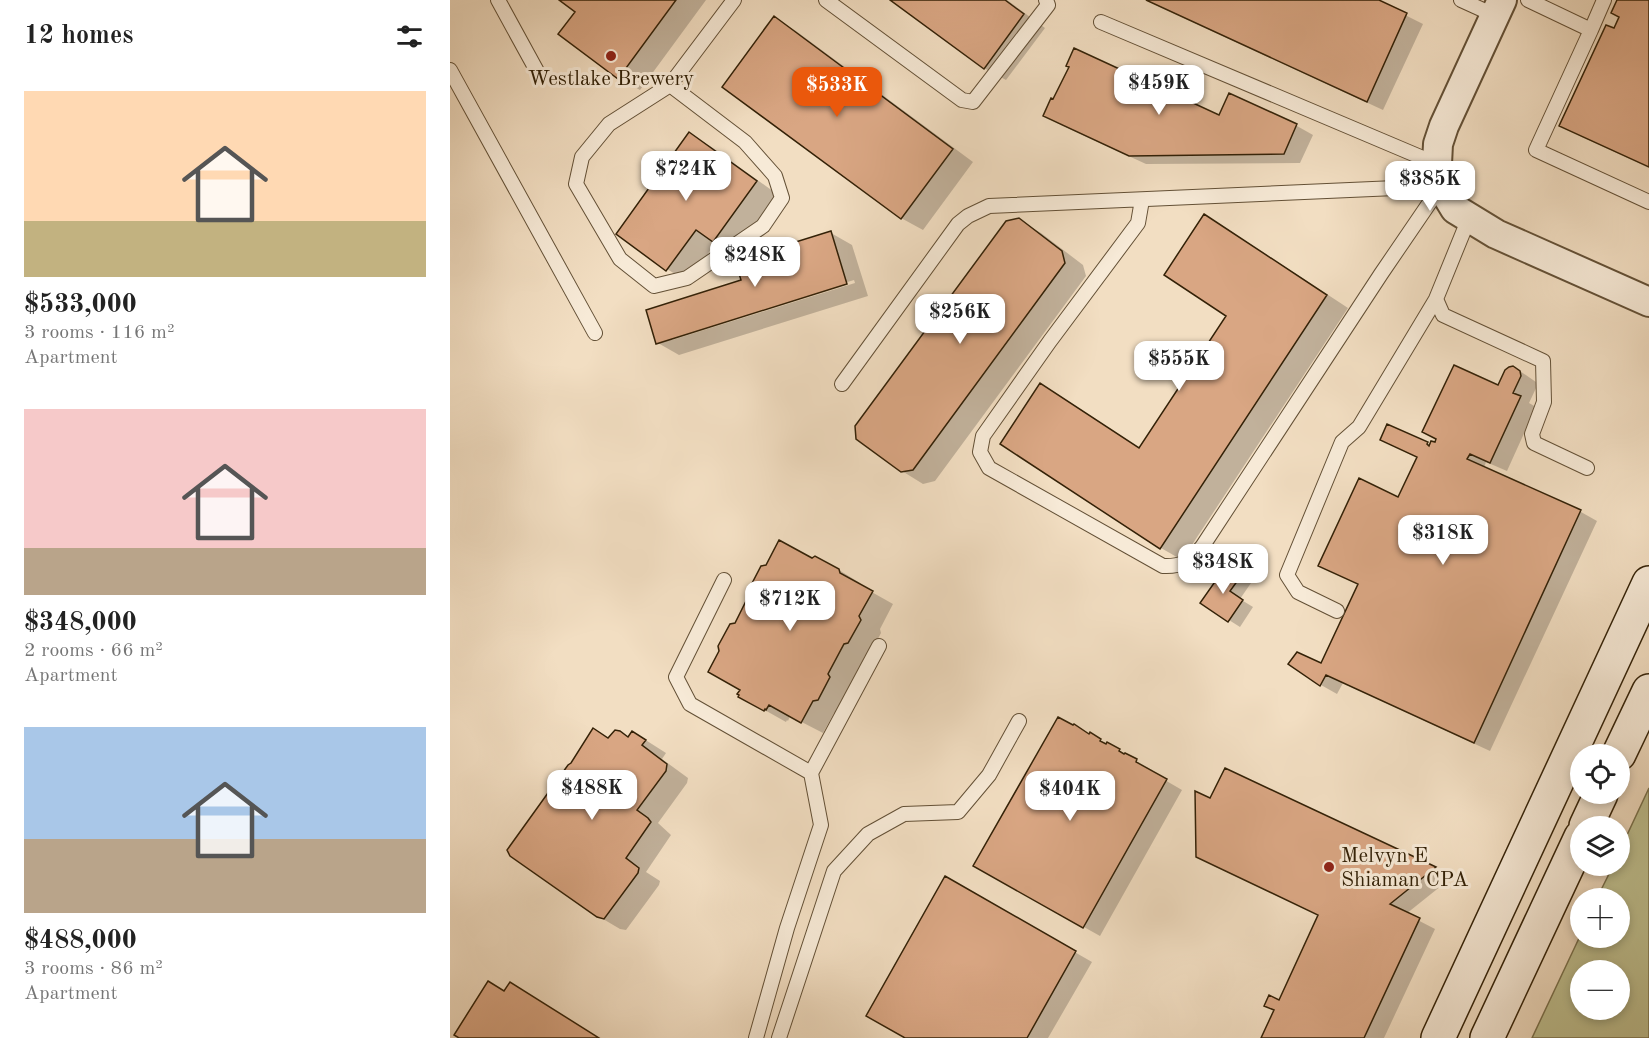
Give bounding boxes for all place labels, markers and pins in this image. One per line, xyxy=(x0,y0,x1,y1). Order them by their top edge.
marker: Westlake Brewery xyxy=(604,49,618,63)
pin: $459K xyxy=(1117,65,1201,116)
pin: $533K xyxy=(795,67,879,118)
place label: Westlake Brewery xyxy=(528,69,694,90)
pin: $724K xyxy=(644,151,728,202)
pin: $385K xyxy=(1388,161,1472,212)
pin: $248K xyxy=(713,237,797,288)
pin: $256K xyxy=(918,294,1002,345)
pin: $555K xyxy=(1137,341,1221,392)
pin: $318K xyxy=(1401,515,1485,566)
pin: $348K xyxy=(1181,544,1265,595)
pin: $712K xyxy=(748,581,832,632)
pin: $488K xyxy=(550,770,634,821)
pin: $404K xyxy=(1028,771,1112,822)
place label: Melvyn E Shiaman CPA xyxy=(1341,846,1469,891)
marker: Melvyn E Shiaman CPA xyxy=(1322,860,1336,874)

